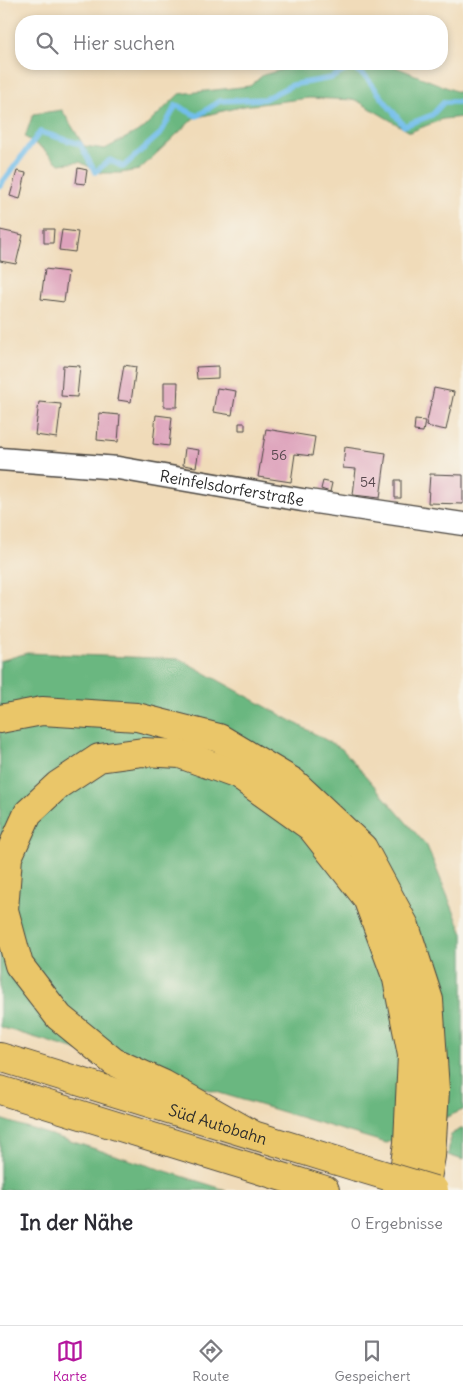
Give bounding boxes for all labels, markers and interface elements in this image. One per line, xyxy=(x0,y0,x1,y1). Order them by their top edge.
search box xyxy=(15,15,448,70)
icon: search xyxy=(33,29,61,57)
text: Hier suchen xyxy=(73,31,175,55)
house number: 56 xyxy=(271,446,287,464)
street label: Reinfelsdorferstraße xyxy=(158,465,306,510)
house number: 54 xyxy=(360,473,376,491)
street label: Süd Autobahn xyxy=(166,1100,270,1149)
text: In der Nähe xyxy=(20,1209,133,1236)
text: 0 Ergebnisse xyxy=(351,1213,443,1233)
tab: Karte xyxy=(53,1337,87,1385)
tab: Route xyxy=(192,1337,229,1385)
tab: Gespeichert xyxy=(334,1337,410,1385)

